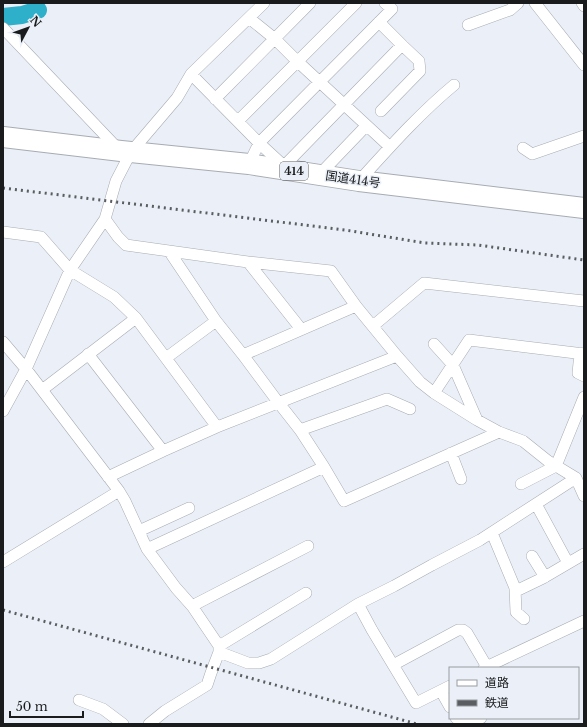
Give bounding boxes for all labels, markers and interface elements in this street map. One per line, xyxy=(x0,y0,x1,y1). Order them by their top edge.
north arrow xyxy=(8,8,48,48)
text: N xyxy=(27,13,45,30)
road number: 414 xyxy=(280,162,308,180)
street label: 国道414号 xyxy=(325,168,381,190)
legend xyxy=(449,667,579,719)
text: 道路 xyxy=(485,675,509,690)
scale bar xyxy=(10,693,83,719)
text: 鉄道 xyxy=(485,695,509,710)
text: 50 m xyxy=(16,699,48,714)

